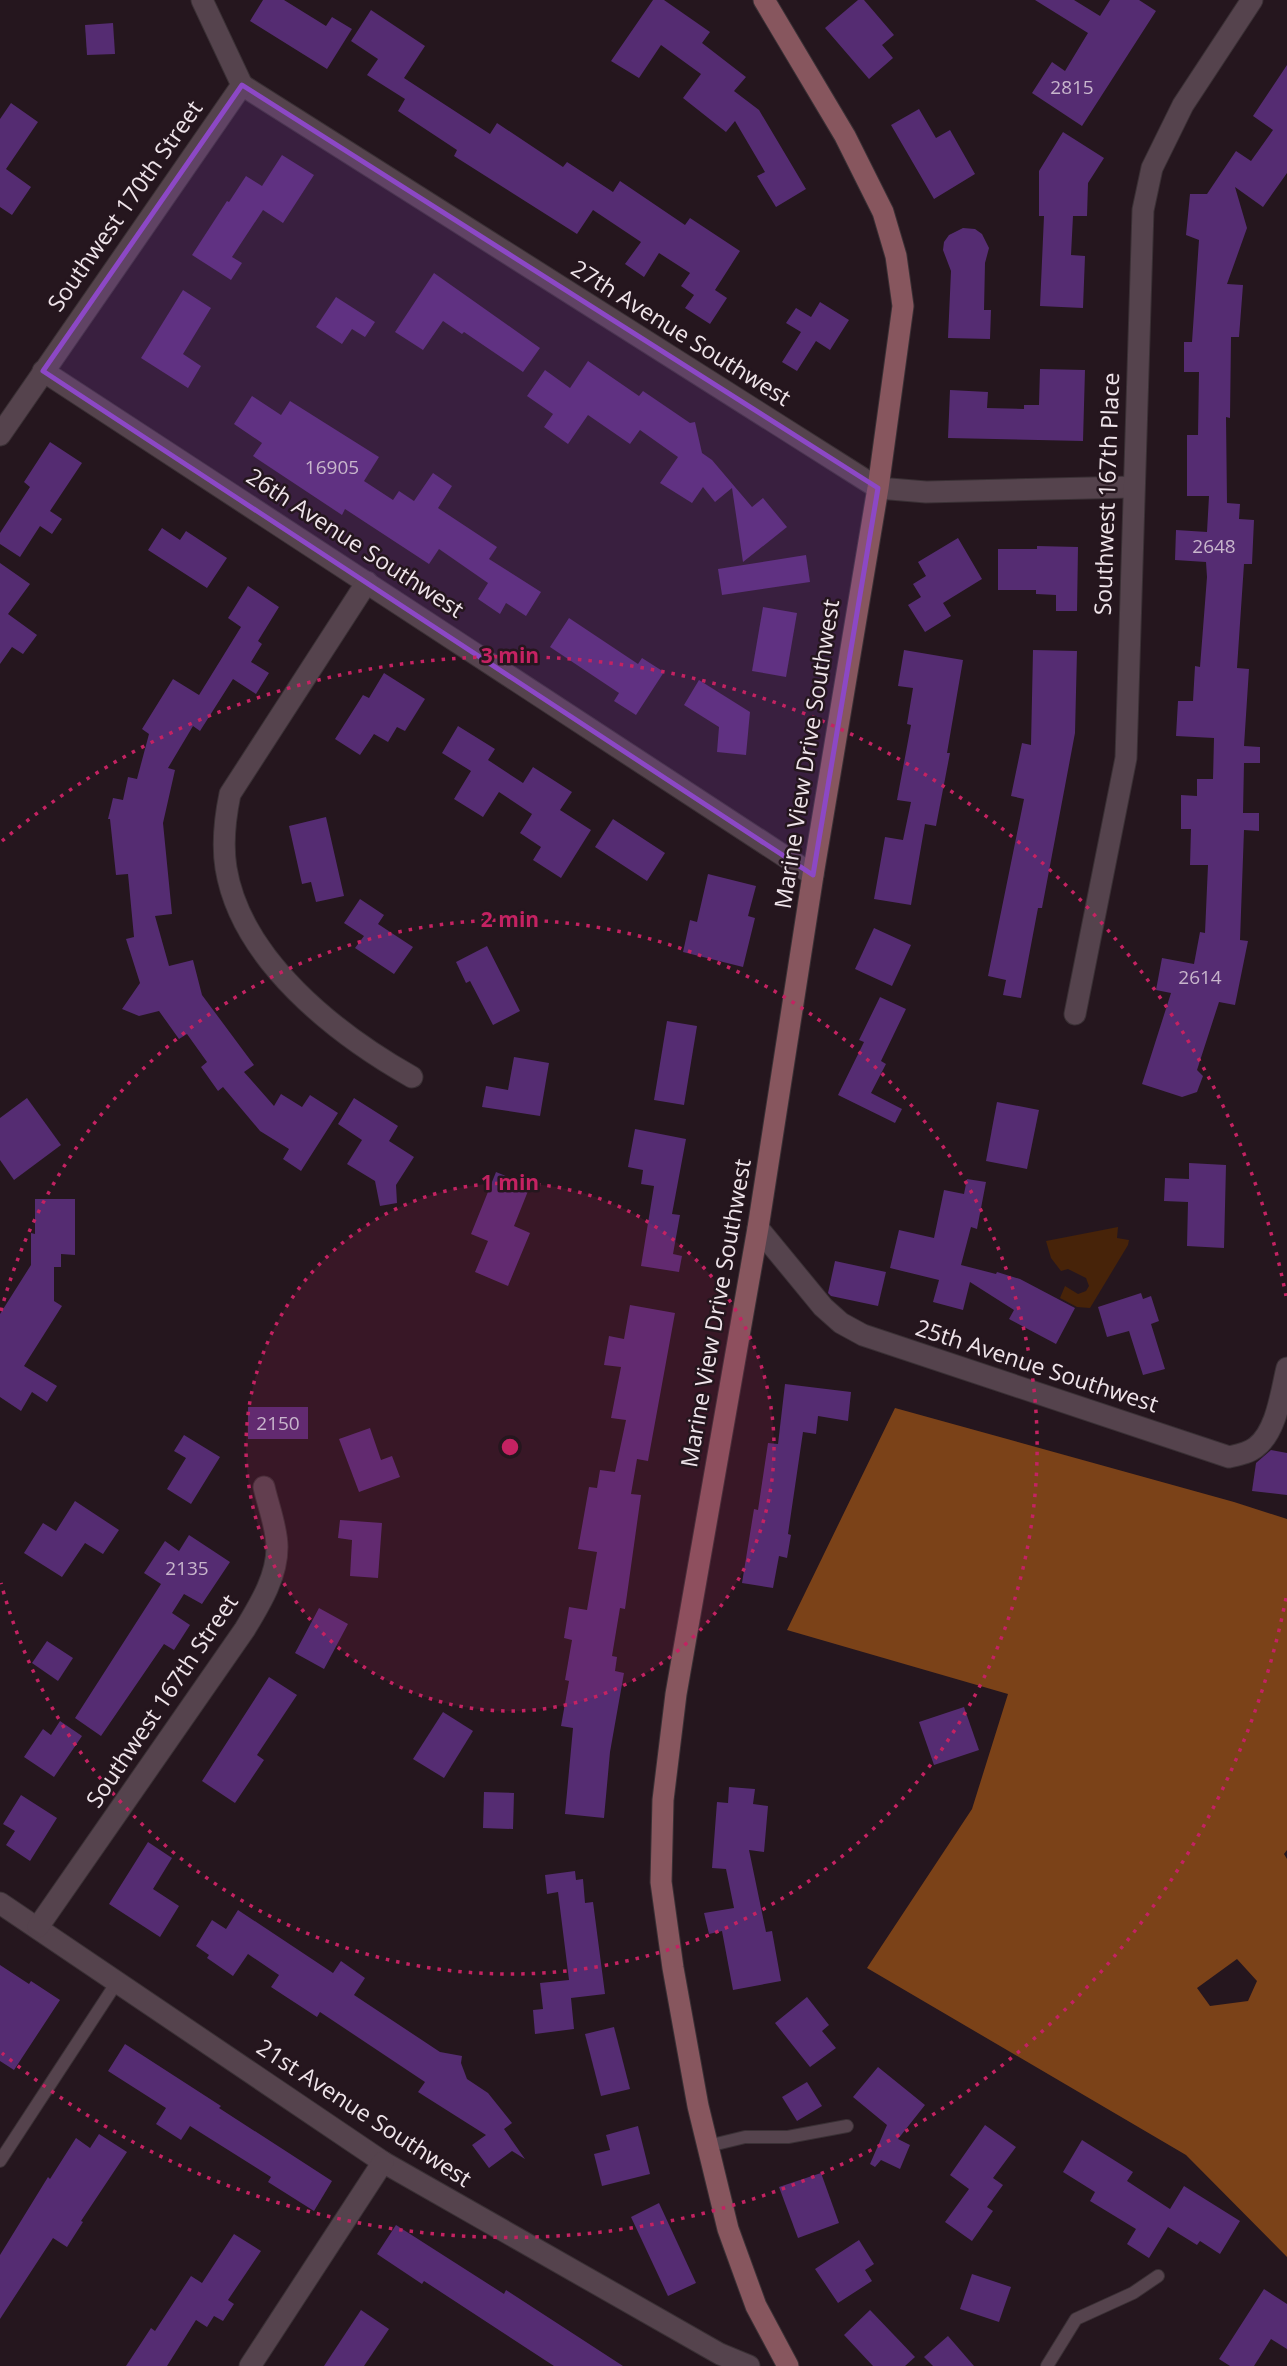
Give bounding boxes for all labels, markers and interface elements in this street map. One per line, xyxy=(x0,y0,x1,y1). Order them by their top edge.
house number: 2815 xyxy=(1050,74,1094,100)
street label: Southwest 170th Street xyxy=(39,94,209,317)
street label: 27th Avenue Southwest xyxy=(566,251,797,413)
street label: Southwest 167th Place xyxy=(1086,372,1126,616)
house number: 16905 xyxy=(305,454,359,480)
street label: 26th Avenue Southwest xyxy=(241,460,471,625)
house number: 2648 xyxy=(1192,533,1236,559)
street label: Marine View Drive Southwest xyxy=(766,597,846,911)
text: 3 min xyxy=(481,641,539,669)
text: 2 min xyxy=(481,905,539,933)
house number: 2614 xyxy=(1178,964,1222,990)
street label: Marine View Drive Southwest xyxy=(672,1156,758,1470)
text: 1 min xyxy=(481,1168,539,1196)
street label: 25th Avenue Southwest xyxy=(912,1311,1163,1419)
house number: 2150 xyxy=(256,1410,300,1436)
centre of rings xyxy=(498,1435,522,1459)
house number: 2135 xyxy=(165,1555,209,1581)
street label: Southwest 167th Street xyxy=(78,1588,245,1813)
street label: 21st Avenue Southwest xyxy=(251,2031,478,2194)

